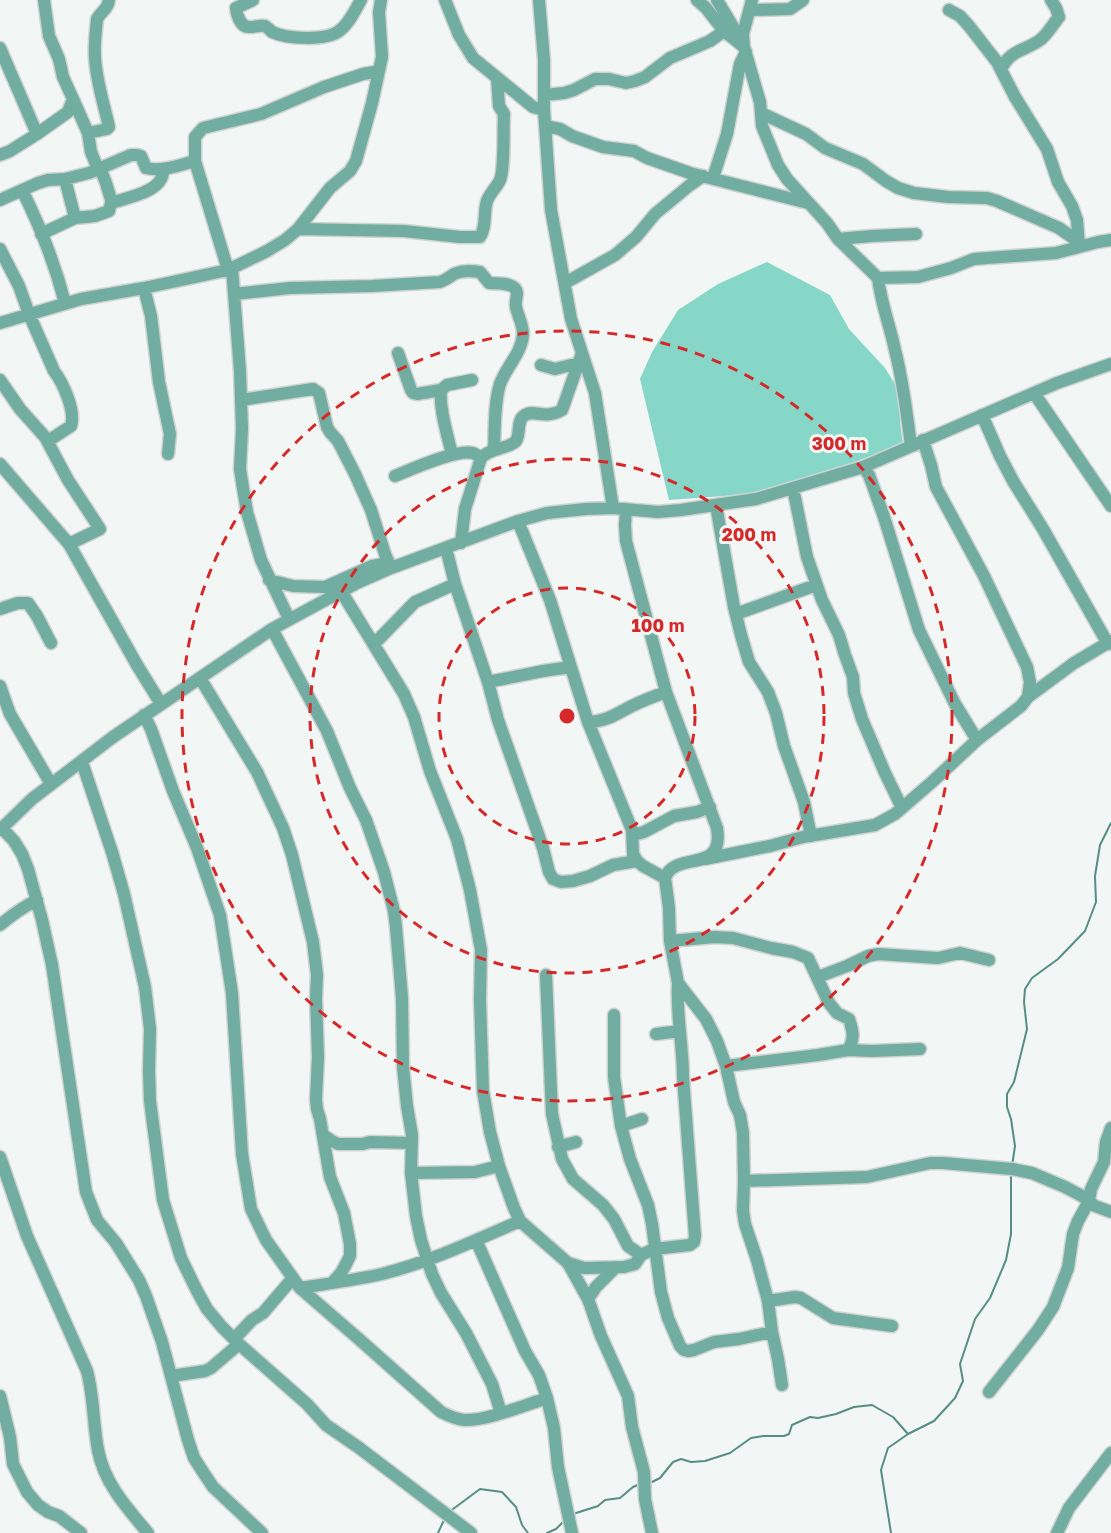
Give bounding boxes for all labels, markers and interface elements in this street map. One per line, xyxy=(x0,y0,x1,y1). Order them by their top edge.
text: 300 m xyxy=(812,432,866,454)
text: 200 m xyxy=(722,523,776,545)
text: 100 m xyxy=(632,614,684,636)
centre of rings xyxy=(557,706,577,726)

